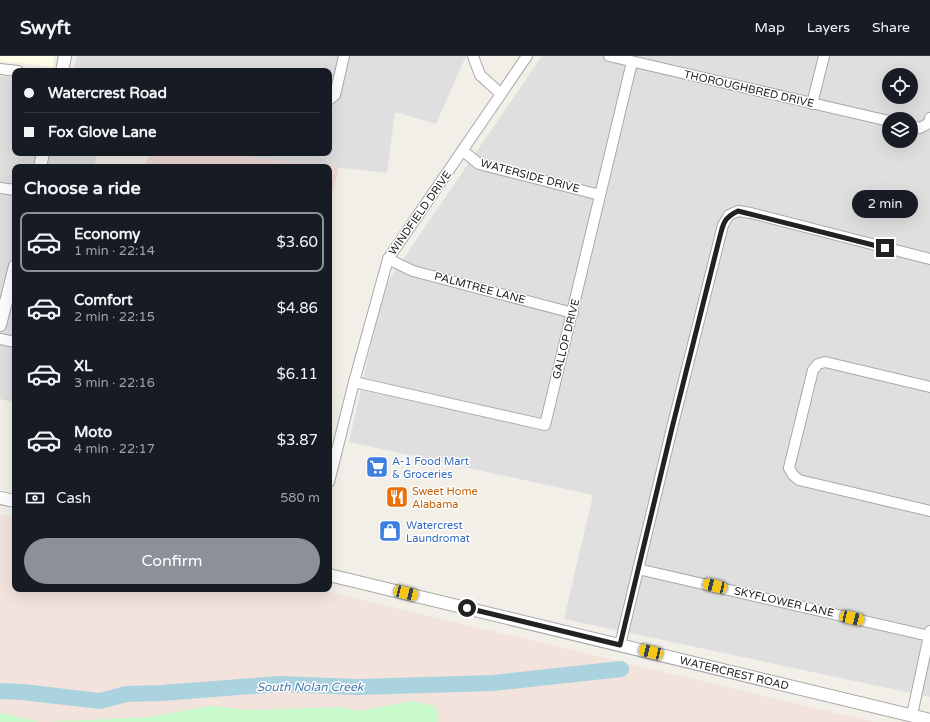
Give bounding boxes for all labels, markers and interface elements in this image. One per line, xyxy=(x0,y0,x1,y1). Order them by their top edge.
text: Swyft xyxy=(20,17,71,39)
text: Map xyxy=(755,19,785,36)
text: Layers xyxy=(807,19,850,36)
text: Share xyxy=(872,19,910,36)
street label: THOROUGHBRED DRIVE xyxy=(683,68,815,110)
map controls xyxy=(882,68,918,148)
button: locate xyxy=(882,68,918,104)
text: Watercrest Road xyxy=(48,84,167,102)
button: layers xyxy=(882,112,918,148)
text: Fox Glove Lane xyxy=(48,123,157,141)
street label: WATERSIDE DRIVE xyxy=(479,157,581,195)
street label: WINDFIELD DRIVE xyxy=(386,169,454,257)
text: Choose a ride xyxy=(24,177,141,199)
callout: 2 min xyxy=(852,190,918,218)
text: 2 min xyxy=(868,196,902,212)
icon: car xyxy=(26,224,62,260)
text: Economy xyxy=(74,225,140,243)
text: $3.60 xyxy=(277,233,318,251)
route end xyxy=(876,239,894,257)
text: 1 min · 22:14 xyxy=(74,243,155,259)
street label: PALMTREE LANE xyxy=(433,270,527,306)
icon: car xyxy=(26,290,62,326)
text: Comfort xyxy=(74,291,133,309)
street label: GALLOP DRIVE xyxy=(550,298,582,380)
text: $4.86 xyxy=(277,299,318,317)
text: 2 min · 22:15 xyxy=(74,309,155,325)
icon: car xyxy=(26,356,62,392)
text: XL xyxy=(74,357,93,375)
text: $6.11 xyxy=(277,365,318,383)
text: 3 min · 22:16 xyxy=(74,375,155,391)
icon: car xyxy=(26,422,62,458)
text: Moto xyxy=(74,423,112,441)
text: $3.87 xyxy=(277,431,318,449)
text: 4 min · 22:17 xyxy=(74,441,155,457)
supermarket icon: A-1 Food Mart & Groceries xyxy=(364,454,390,480)
place label: A-1 Food Mart & Groceries xyxy=(392,455,469,481)
restaurant icon: Sweet Home Alabama xyxy=(384,484,410,510)
place label: Sweet Home Alabama xyxy=(412,485,478,511)
icon: cash xyxy=(24,487,46,509)
text: Cash xyxy=(56,489,91,507)
text: 580 m xyxy=(280,490,320,506)
shop icon: Watercrest Laundromat xyxy=(377,518,403,544)
place label: Watercrest Laundromat xyxy=(406,519,470,545)
button: Confirm xyxy=(24,538,320,584)
car xyxy=(702,577,728,595)
car xyxy=(393,584,419,602)
street label: SKYFLOWER LANE xyxy=(733,584,835,620)
route start xyxy=(458,599,476,617)
car xyxy=(839,609,865,627)
car xyxy=(638,643,664,661)
street label: WATERCREST ROAD xyxy=(678,653,790,692)
water label: South Nolan Creek xyxy=(257,680,365,694)

